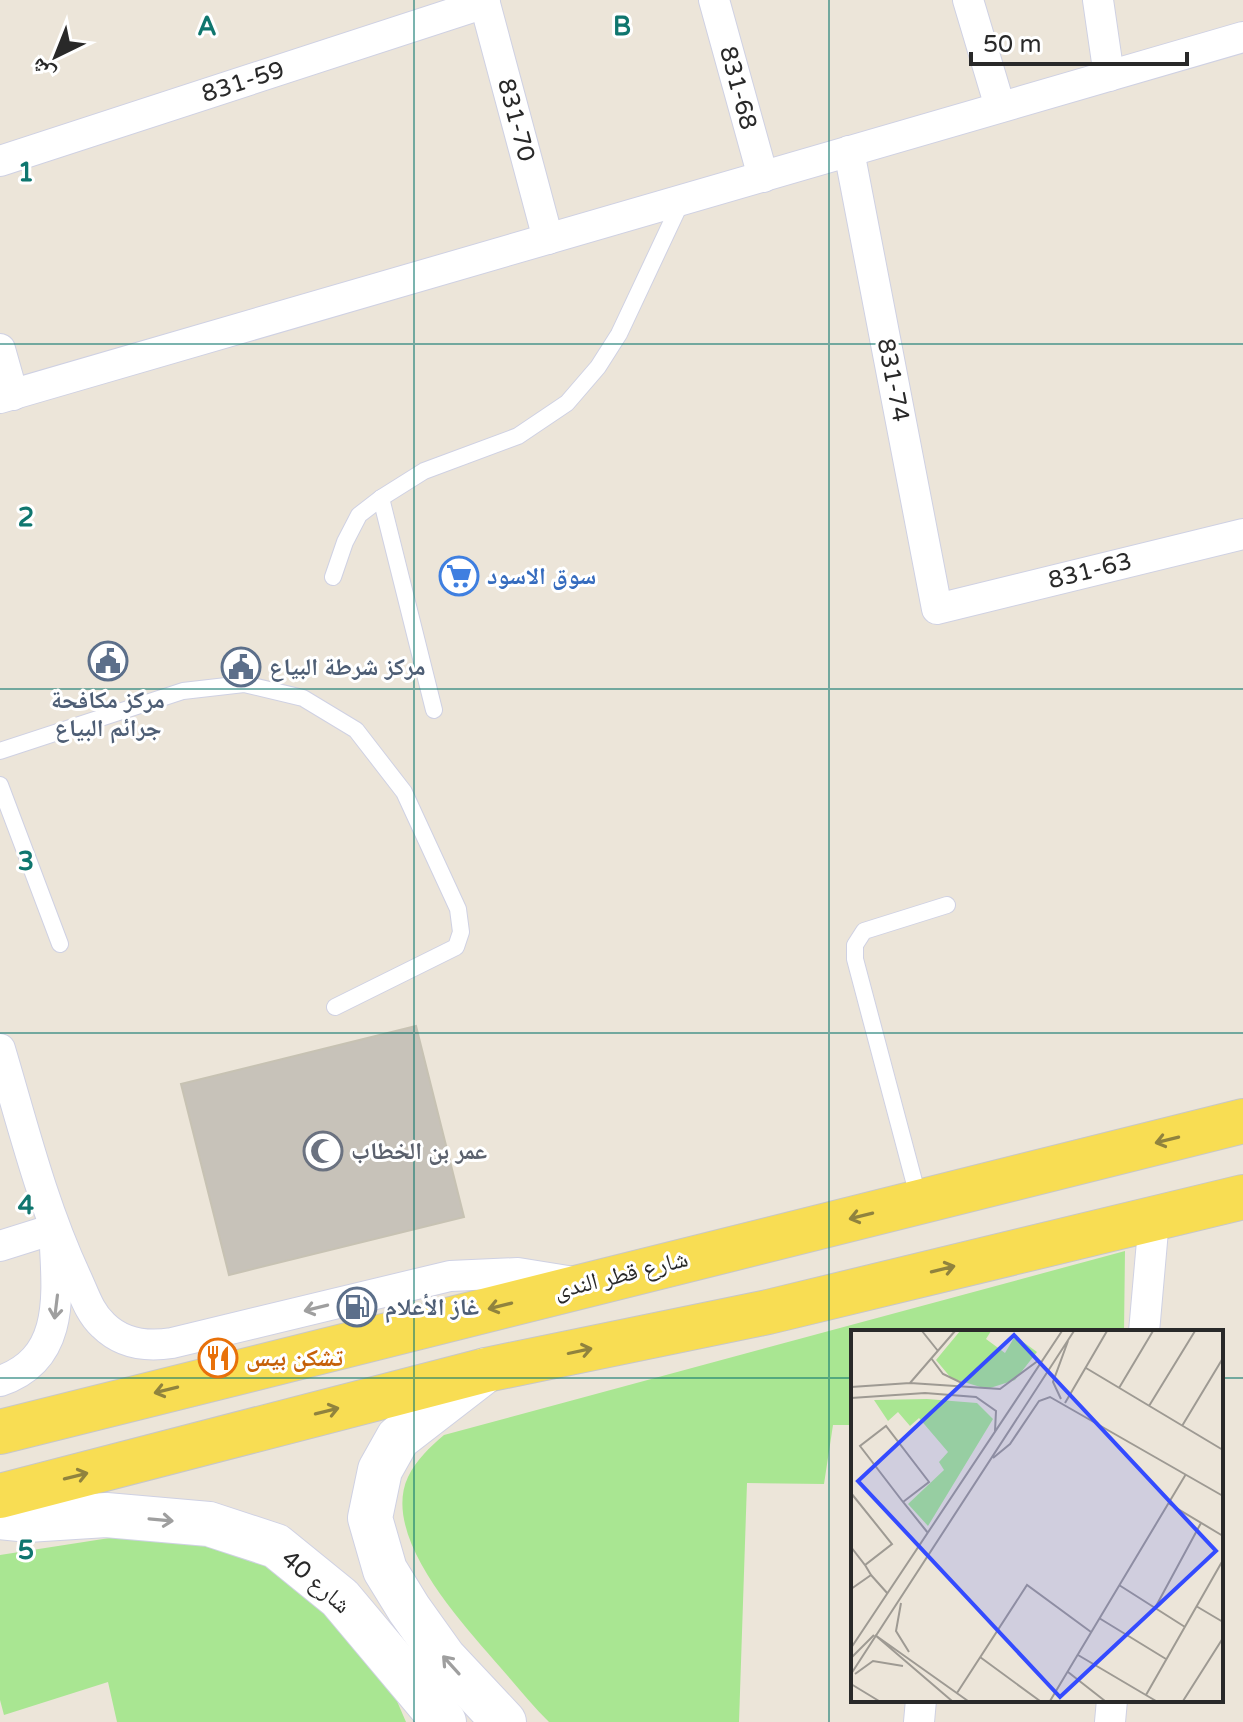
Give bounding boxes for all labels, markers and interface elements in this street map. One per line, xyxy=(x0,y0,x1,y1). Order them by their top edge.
text: A xyxy=(197,11,217,42)
text: B xyxy=(613,11,631,42)
north arrow xyxy=(16,16,96,96)
scale bar xyxy=(971,16,1187,66)
text: 50 m xyxy=(983,30,1041,59)
street label: 831-68 xyxy=(713,43,763,133)
text: ش xyxy=(26,52,60,87)
street label: 831-59 xyxy=(198,55,288,109)
street label: 831-70 xyxy=(491,75,541,165)
text: 1 xyxy=(18,157,34,188)
street label: 831-74 xyxy=(871,336,915,424)
text: 2 xyxy=(18,502,34,533)
street label: 831-63 xyxy=(1045,547,1135,595)
supermarket icon: سوق الاسود xyxy=(438,555,480,597)
place label: سوق الاسود xyxy=(487,562,596,591)
public building icon: مركز مكافحة جرائم البياع xyxy=(87,640,129,682)
public building icon: مركز شرطة البياع xyxy=(220,646,262,688)
place label: مركز شرطة البياع xyxy=(269,653,426,682)
place label: مركز مكافحة جرائم البياع xyxy=(51,686,165,744)
text: 3 xyxy=(18,846,34,877)
mosque icon: عمر بن الخطاب xyxy=(302,1130,344,1172)
one-way arrow xyxy=(1155,1133,1181,1148)
place label: عمر بن الخطاب xyxy=(351,1137,487,1166)
text: 4 xyxy=(18,1190,34,1221)
one-way arrow xyxy=(848,1209,874,1224)
street label: شارع قطر الندى xyxy=(551,1244,691,1306)
one-way arrow xyxy=(930,1261,955,1276)
fuel station icon: غاز الأعلام xyxy=(336,1286,378,1328)
place label: غاز الأعلام xyxy=(385,1293,479,1324)
one-way arrow xyxy=(48,1294,63,1319)
one-way arrow xyxy=(487,1299,513,1314)
one-way arrow xyxy=(304,1301,329,1316)
inset map xyxy=(851,1330,1223,1702)
restaurant icon: تشكن بيس xyxy=(197,1337,239,1379)
one-way arrow xyxy=(567,1342,592,1357)
place label: تشكن بيس xyxy=(246,1344,344,1373)
one-way arrow xyxy=(154,1383,180,1398)
one-way arrow xyxy=(314,1402,340,1417)
one-way arrow xyxy=(62,1468,88,1483)
one-way arrow xyxy=(148,1513,174,1528)
text: 5 xyxy=(18,1535,34,1566)
street label: شارع 40 xyxy=(276,1544,356,1620)
one-way arrow xyxy=(443,1655,461,1675)

